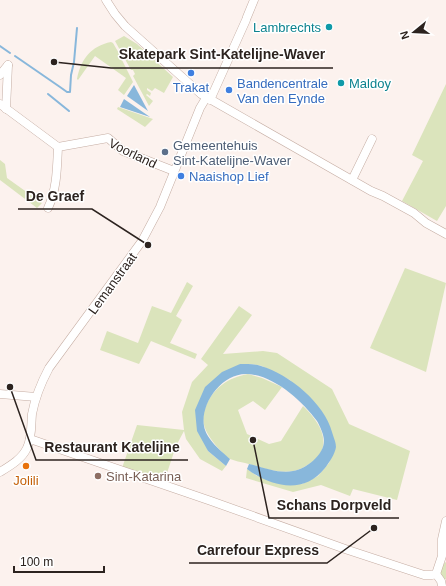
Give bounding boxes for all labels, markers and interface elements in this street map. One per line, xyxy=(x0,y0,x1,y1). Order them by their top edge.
north arrow xyxy=(394,12,434,52)
place label: Lambrechts xyxy=(253,20,321,35)
marker: Lambrechts xyxy=(324,22,334,32)
text: N xyxy=(398,29,411,41)
callout: Skatepark Sint-Katelijne-Waver xyxy=(111,42,333,68)
text: Skatepark Sint-Katelijne-Waver xyxy=(119,46,326,62)
marker: Trakat xyxy=(186,68,196,78)
place label: Bandencentrale Van den Eynde xyxy=(237,76,328,106)
place label: Maldoy xyxy=(349,76,391,91)
marker: Maldoy xyxy=(336,78,346,88)
place label: Trakat xyxy=(173,80,210,95)
marker: Bandencentrale Van den Eynde xyxy=(224,85,234,95)
street label: Voorland xyxy=(106,135,159,171)
place label: Gemeentehuis Sint-Katelijne-Waver xyxy=(173,138,292,168)
marker: Gemeentehuis Sint-Katelijne-Waver xyxy=(160,147,170,157)
place label: Naaishop Lief xyxy=(189,169,269,184)
marker: Naaishop Lief xyxy=(176,171,186,181)
callout: De Graef xyxy=(18,183,92,209)
text: De Graef xyxy=(26,188,85,204)
street label: Lemanstraat xyxy=(85,249,140,317)
callout: Restaurant Katelijne xyxy=(36,434,188,460)
text: Restaurant Katelijne xyxy=(44,439,180,455)
marker: Jolili xyxy=(21,461,31,471)
place label: Sint-Katarina xyxy=(106,469,182,484)
marker: Sint-Katarina xyxy=(93,471,103,481)
place label: Jolili xyxy=(13,473,39,488)
callout: Schans Dorpveld xyxy=(269,492,399,518)
text: Schans Dorpveld xyxy=(277,497,391,513)
callout: Carrefour Express xyxy=(189,537,327,563)
text: Carrefour Express xyxy=(197,542,319,558)
scale bar xyxy=(14,548,104,574)
text: 100 m xyxy=(20,555,53,569)

